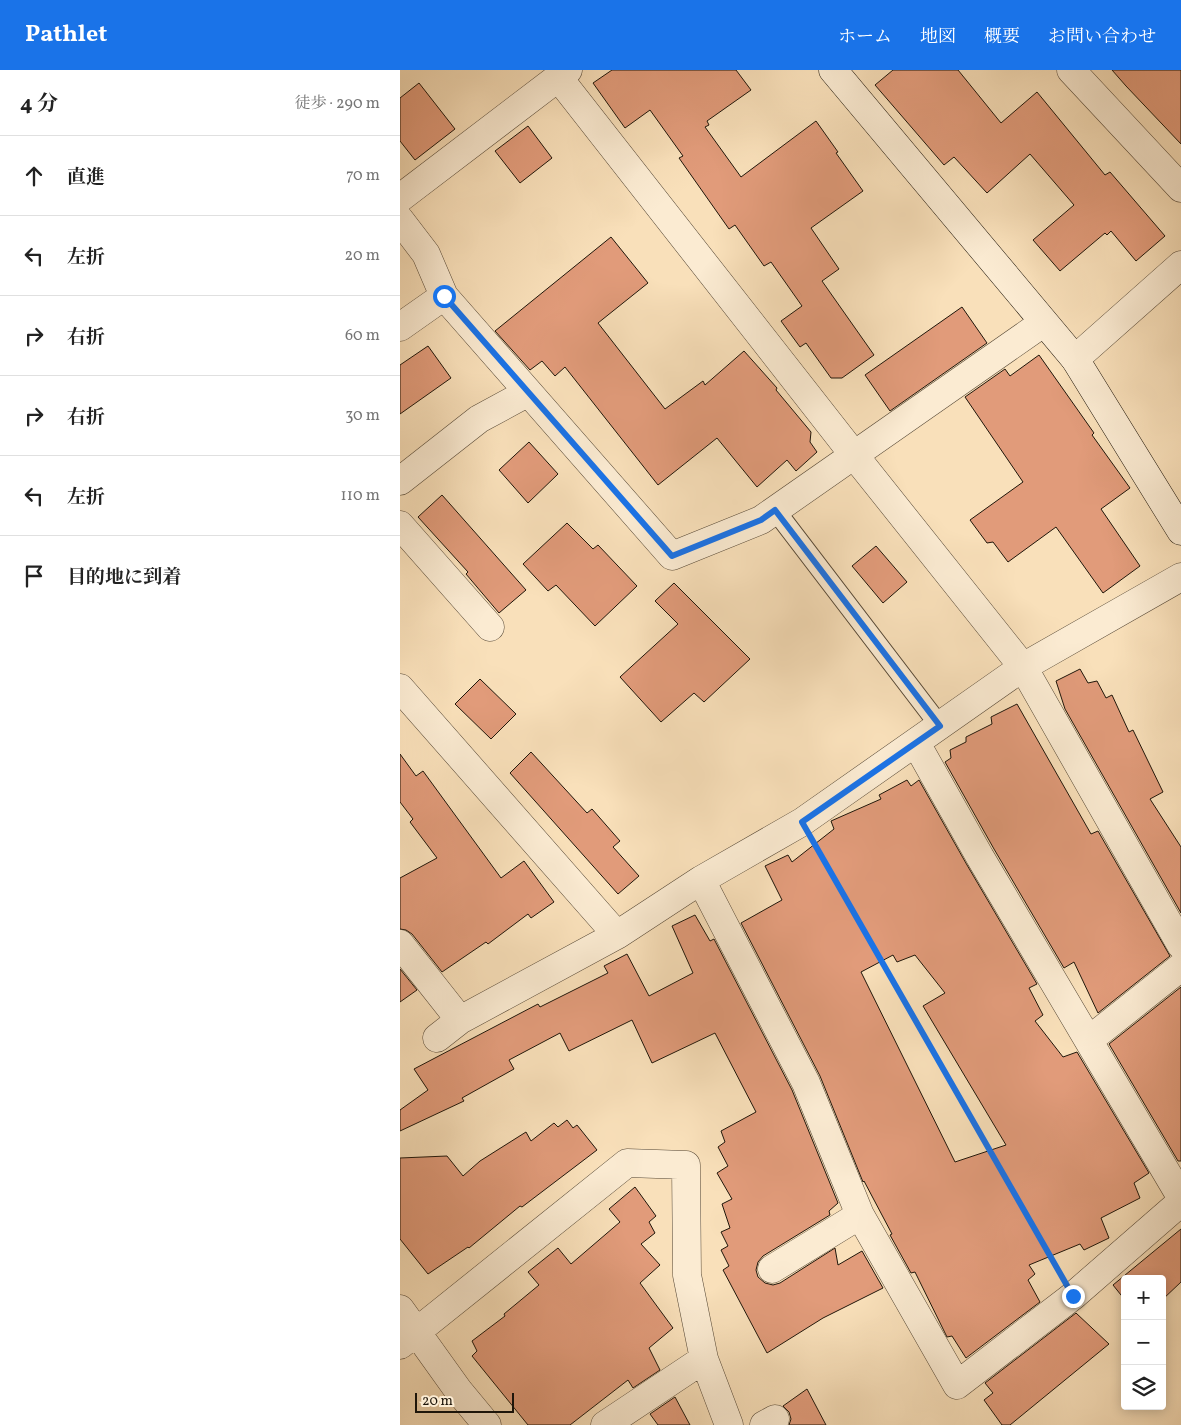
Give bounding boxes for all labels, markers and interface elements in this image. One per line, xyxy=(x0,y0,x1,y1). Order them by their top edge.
text: Pathlet xyxy=(25,18,107,52)
text: ホーム xyxy=(838,25,892,50)
text: 地図 xyxy=(920,25,956,50)
text: 概要 xyxy=(984,25,1020,50)
text: お問い合わせ xyxy=(1048,25,1156,50)
text: 4 分 xyxy=(20,90,58,119)
text: 徒歩 · 290 m xyxy=(294,93,380,115)
icon: ahead xyxy=(20,162,48,190)
text: 直進 xyxy=(67,165,105,191)
text: 70 m xyxy=(346,165,380,187)
icon: left xyxy=(20,242,48,270)
text: 左折 xyxy=(67,245,105,271)
text: 20 m xyxy=(345,245,380,267)
route start xyxy=(433,285,456,308)
icon: right xyxy=(20,322,48,350)
text: 右折 xyxy=(67,325,105,351)
text: 60 m xyxy=(345,325,380,347)
icon: right xyxy=(20,402,48,430)
text: 右折 xyxy=(67,405,105,431)
text: 30 m xyxy=(345,405,380,427)
icon: left xyxy=(20,482,48,510)
text: 左折 xyxy=(67,485,105,511)
text: 110 m xyxy=(341,485,380,507)
icon: arrive xyxy=(20,562,48,590)
text: 目的地に到着 xyxy=(67,565,181,591)
map controls xyxy=(1121,1275,1166,1410)
button: + xyxy=(1121,1275,1166,1320)
route end xyxy=(1062,1285,1085,1308)
button: − xyxy=(1121,1320,1166,1365)
button: layers xyxy=(1121,1365,1166,1410)
scale bar xyxy=(415,1390,514,1413)
text: 20 m xyxy=(422,1392,453,1411)

